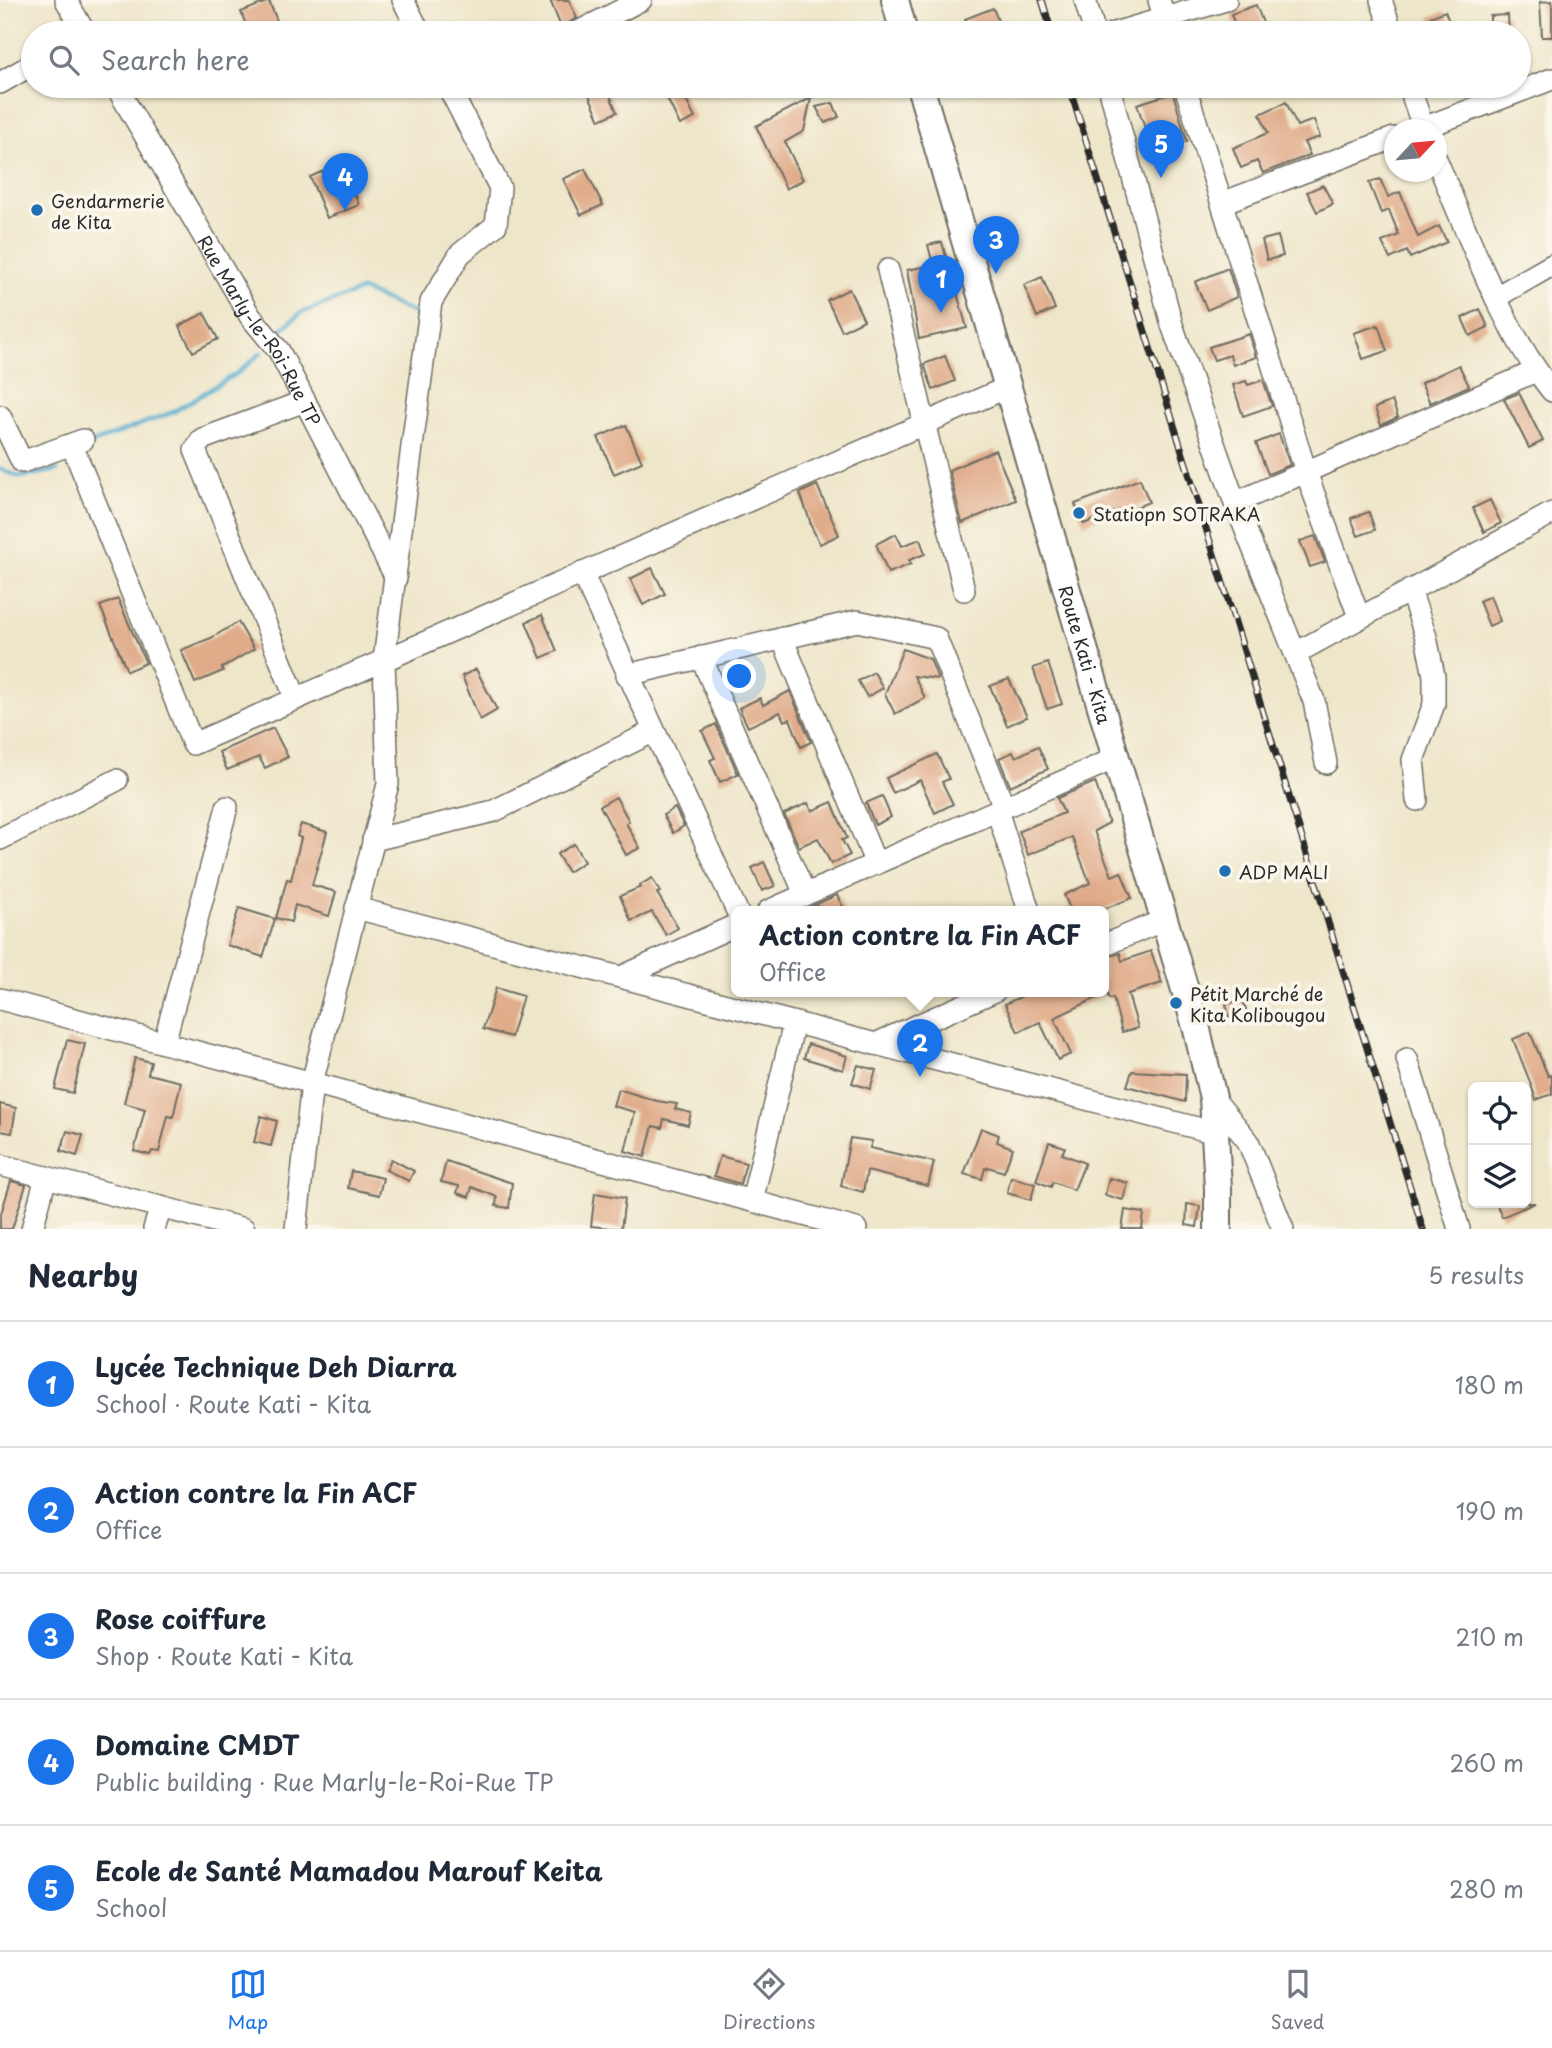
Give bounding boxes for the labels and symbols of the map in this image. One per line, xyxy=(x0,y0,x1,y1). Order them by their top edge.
north arrow xyxy=(1384,119,1447,182)
pin: 5 xyxy=(1138,120,1184,178)
pin: 4 xyxy=(322,153,368,211)
place label: Gendarmerie de Kita xyxy=(51,187,165,235)
marker: Gendarmerie de Kita xyxy=(29,202,45,218)
pin: 3 xyxy=(973,216,1019,274)
street label: Rue Marly-le-Roi-Rue TP xyxy=(192,230,329,430)
pin: 1 xyxy=(918,255,964,313)
place label: Statiopn SOTRAKA xyxy=(1093,500,1260,527)
marker: Statiopn SOTRAKA xyxy=(1071,505,1087,521)
street label: Route Kati - Kita xyxy=(1053,582,1119,728)
your location xyxy=(722,659,756,693)
place label: ADP MALI xyxy=(1239,858,1329,885)
marker: ADP MALI xyxy=(1217,863,1233,879)
place label: Pétit Marché de Kita Kolibougou xyxy=(1190,980,1326,1028)
marker: Pétit Marché de Kita Kolibougou xyxy=(1168,995,1184,1011)
pin: 2 xyxy=(897,1019,943,1077)

